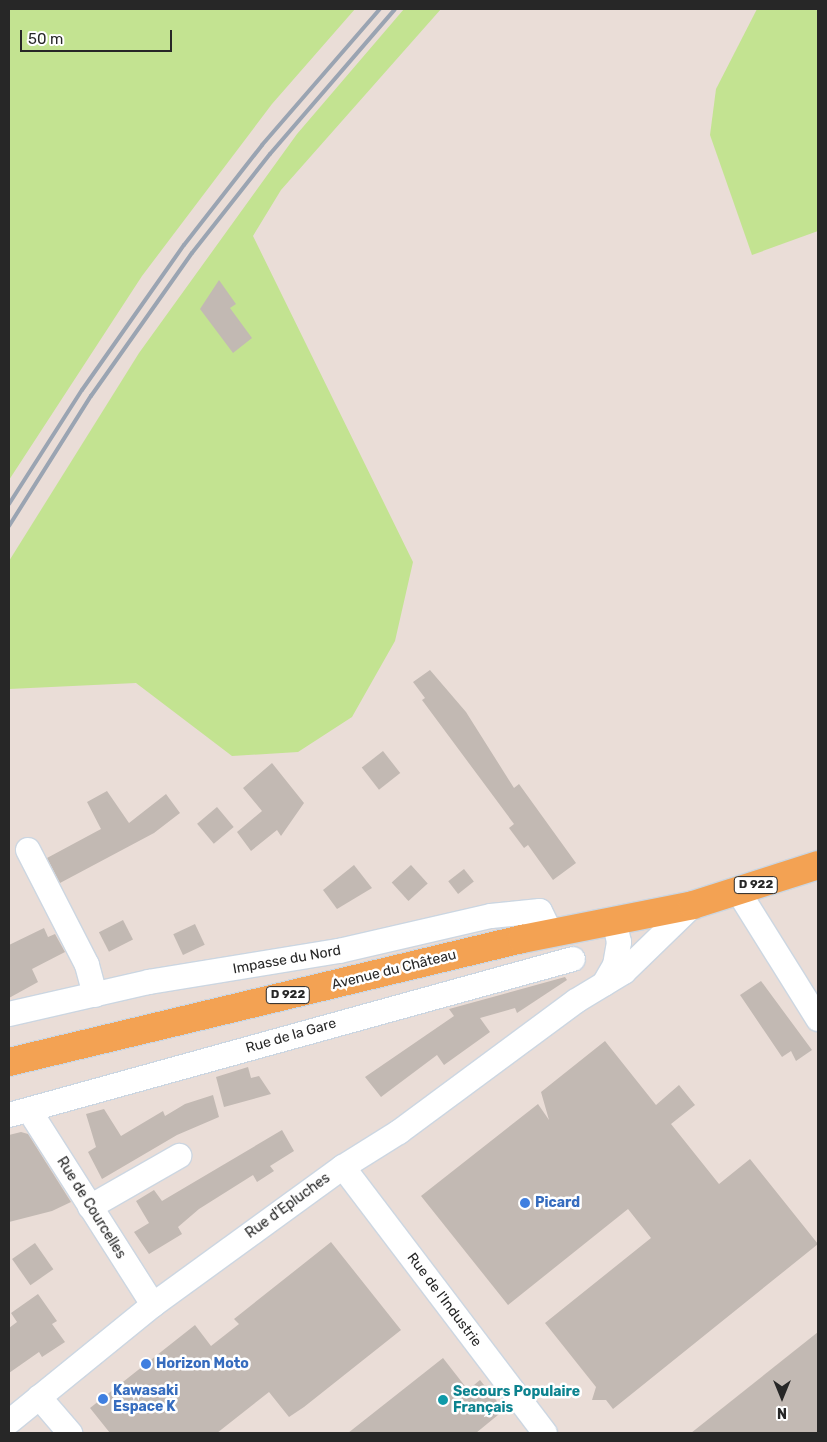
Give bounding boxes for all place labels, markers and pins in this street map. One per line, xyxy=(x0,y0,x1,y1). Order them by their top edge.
place label: Picard xyxy=(535,1195,580,1211)
marker: Picard xyxy=(519,1197,531,1209)
place label: Horizon Moto xyxy=(156,1356,249,1372)
marker: Horizon Moto xyxy=(140,1358,152,1370)
place label: Kawasaki Espace K xyxy=(113,1383,178,1415)
place label: Secours Populaire Français xyxy=(453,1384,580,1416)
marker: Kawasaki Espace K xyxy=(97,1393,109,1405)
marker: Secours Populaire Français xyxy=(437,1394,449,1406)

